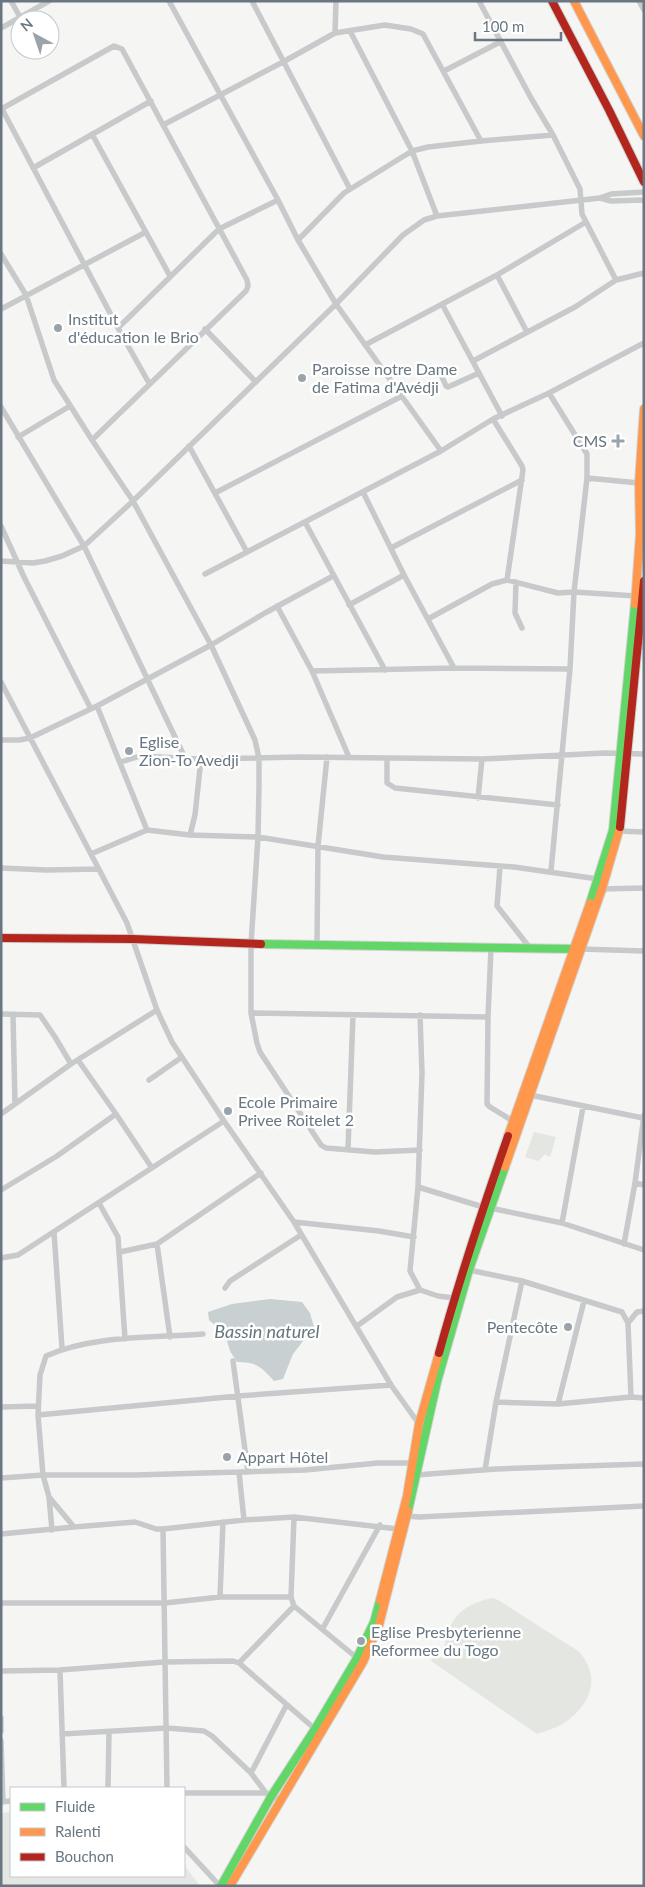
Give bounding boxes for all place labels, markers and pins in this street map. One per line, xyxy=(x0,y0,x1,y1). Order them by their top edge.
place label: Institut d'éducation le Brio xyxy=(68,309,199,346)
marker: Institut d'éducation le Brio xyxy=(52,322,64,334)
place label: Paroisse notre Dame de Fatima d'Avédji xyxy=(312,359,457,396)
marker: Paroisse notre Dame de Fatima d'Avédji xyxy=(296,372,308,384)
place label: CMS xyxy=(573,431,607,450)
marker: CMS xyxy=(611,434,625,448)
place label: Eglise Zion-To Avedji xyxy=(139,732,239,769)
marker: Eglise Zion-To Avedji xyxy=(123,745,135,757)
place label: Ecole Primaire Privee Roitelet 2 xyxy=(238,1092,354,1129)
marker: Ecole Primaire Privee Roitelet 2 xyxy=(222,1105,234,1117)
place label: Pentecôte xyxy=(487,1317,558,1336)
marker: Pentecôte xyxy=(562,1321,574,1333)
place label: Appart Hôtel xyxy=(237,1447,328,1466)
marker: Appart Hôtel xyxy=(221,1451,233,1463)
place label: Eglise Presbyterienne Reformee du Togo xyxy=(371,1622,521,1659)
marker: Eglise Presbyterienne Reformee du Togo xyxy=(355,1635,367,1647)

